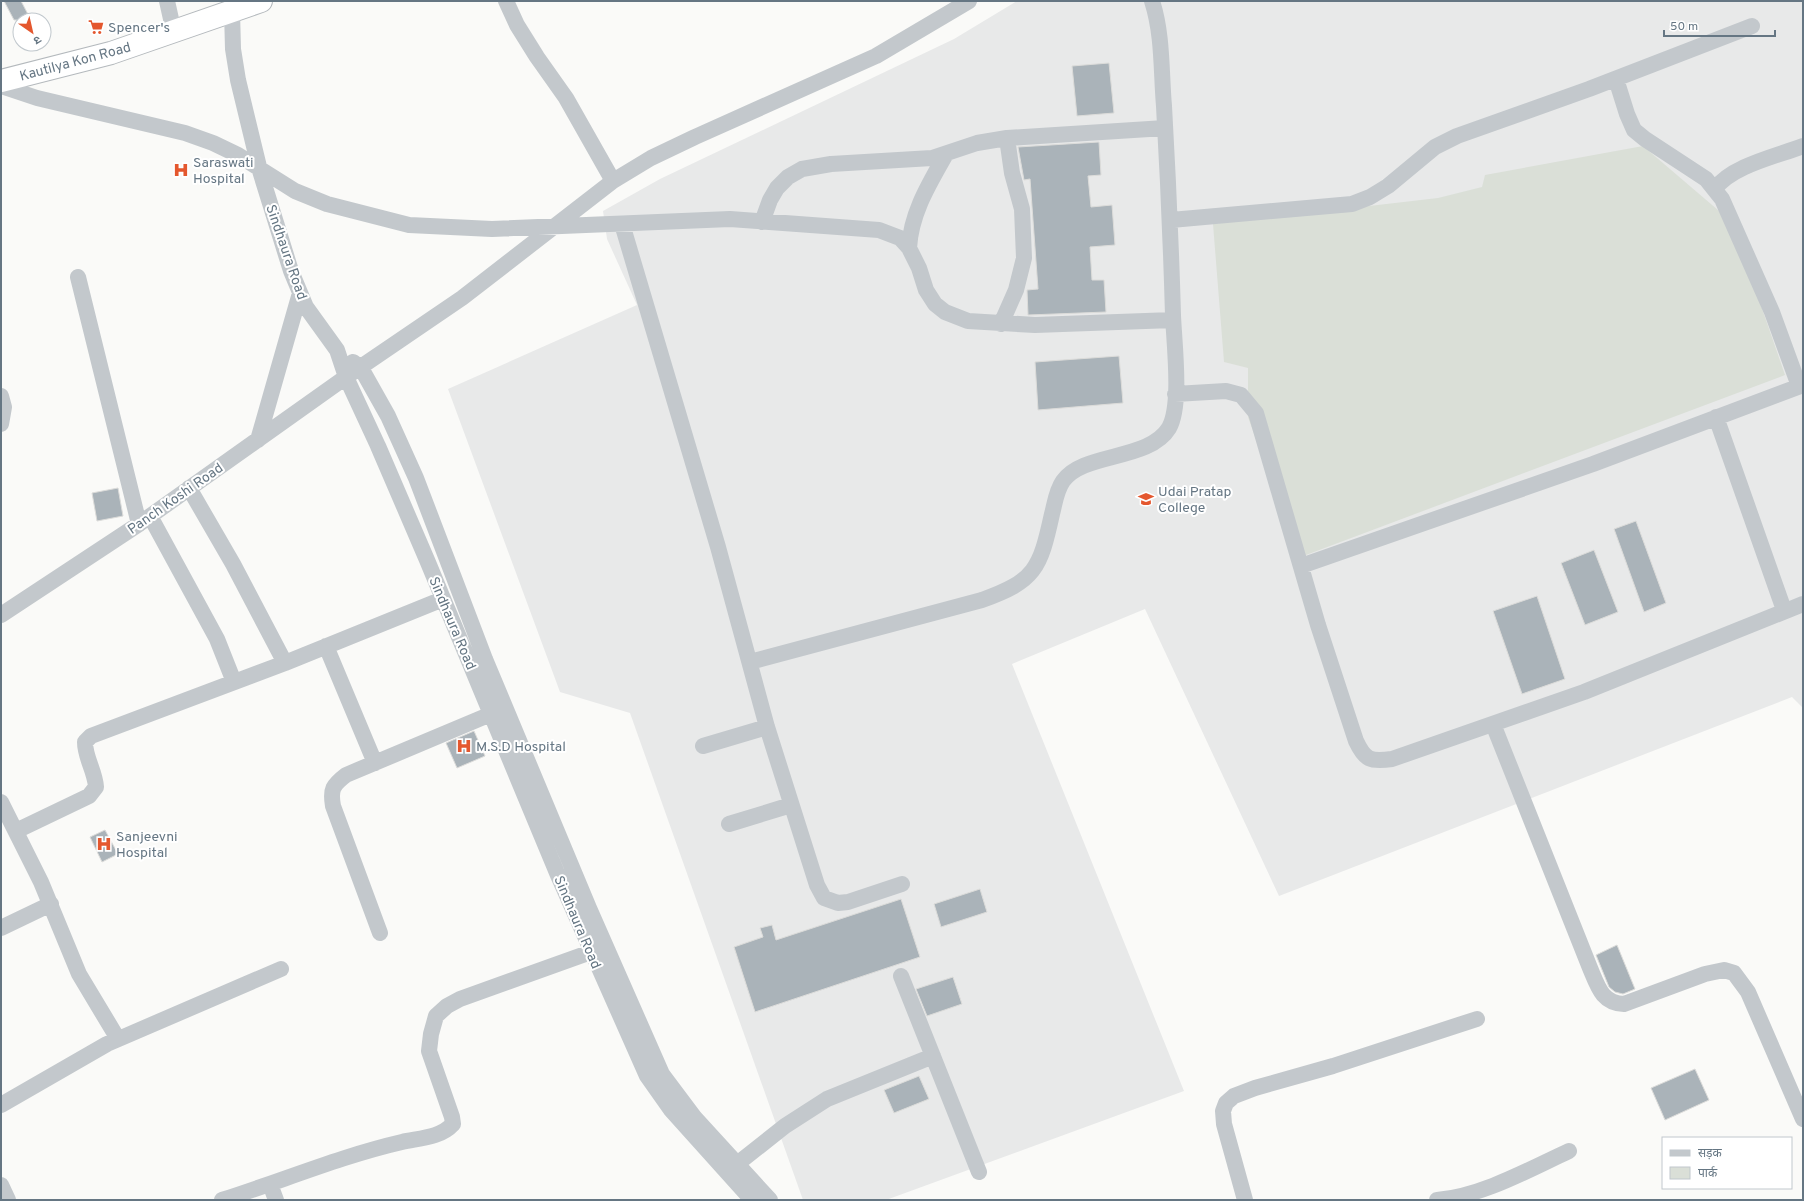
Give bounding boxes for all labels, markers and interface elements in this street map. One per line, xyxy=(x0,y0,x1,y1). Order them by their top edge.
north arrow xyxy=(12,12,52,52)
scale bar xyxy=(1664,12,1775,38)
supermarket icon: Spencer's xyxy=(87,18,105,36)
text: 50 m xyxy=(1670,19,1698,35)
place label: Spencer's xyxy=(108,20,170,37)
text: उ xyxy=(30,32,44,47)
street label: Kautilya Kon Road xyxy=(18,39,133,85)
place label: Saraswati Hospital xyxy=(193,155,253,188)
hospital icon: Saraswati Hospital xyxy=(172,161,190,179)
street label: Sindhaura Road xyxy=(261,203,310,302)
street label: Panch Koshi Road xyxy=(125,460,227,538)
place label: Udai Pratap College xyxy=(1158,484,1232,517)
school or university icon: Udai Pratap College xyxy=(1137,490,1155,508)
street label: Sindhaura Road xyxy=(424,574,479,673)
hospital icon: M.S.D Hospital xyxy=(455,737,473,755)
place label: M.S.D Hospital xyxy=(476,739,566,756)
place label: Sanjeevni Hospital xyxy=(116,829,178,862)
hospital icon: Sanjeevni Hospital xyxy=(95,835,113,853)
street label: Sindhaura Road xyxy=(549,873,604,972)
legend xyxy=(1662,1137,1792,1189)
text: सड़क xyxy=(1698,1146,1723,1162)
text: पार्क xyxy=(1698,1166,1718,1182)

